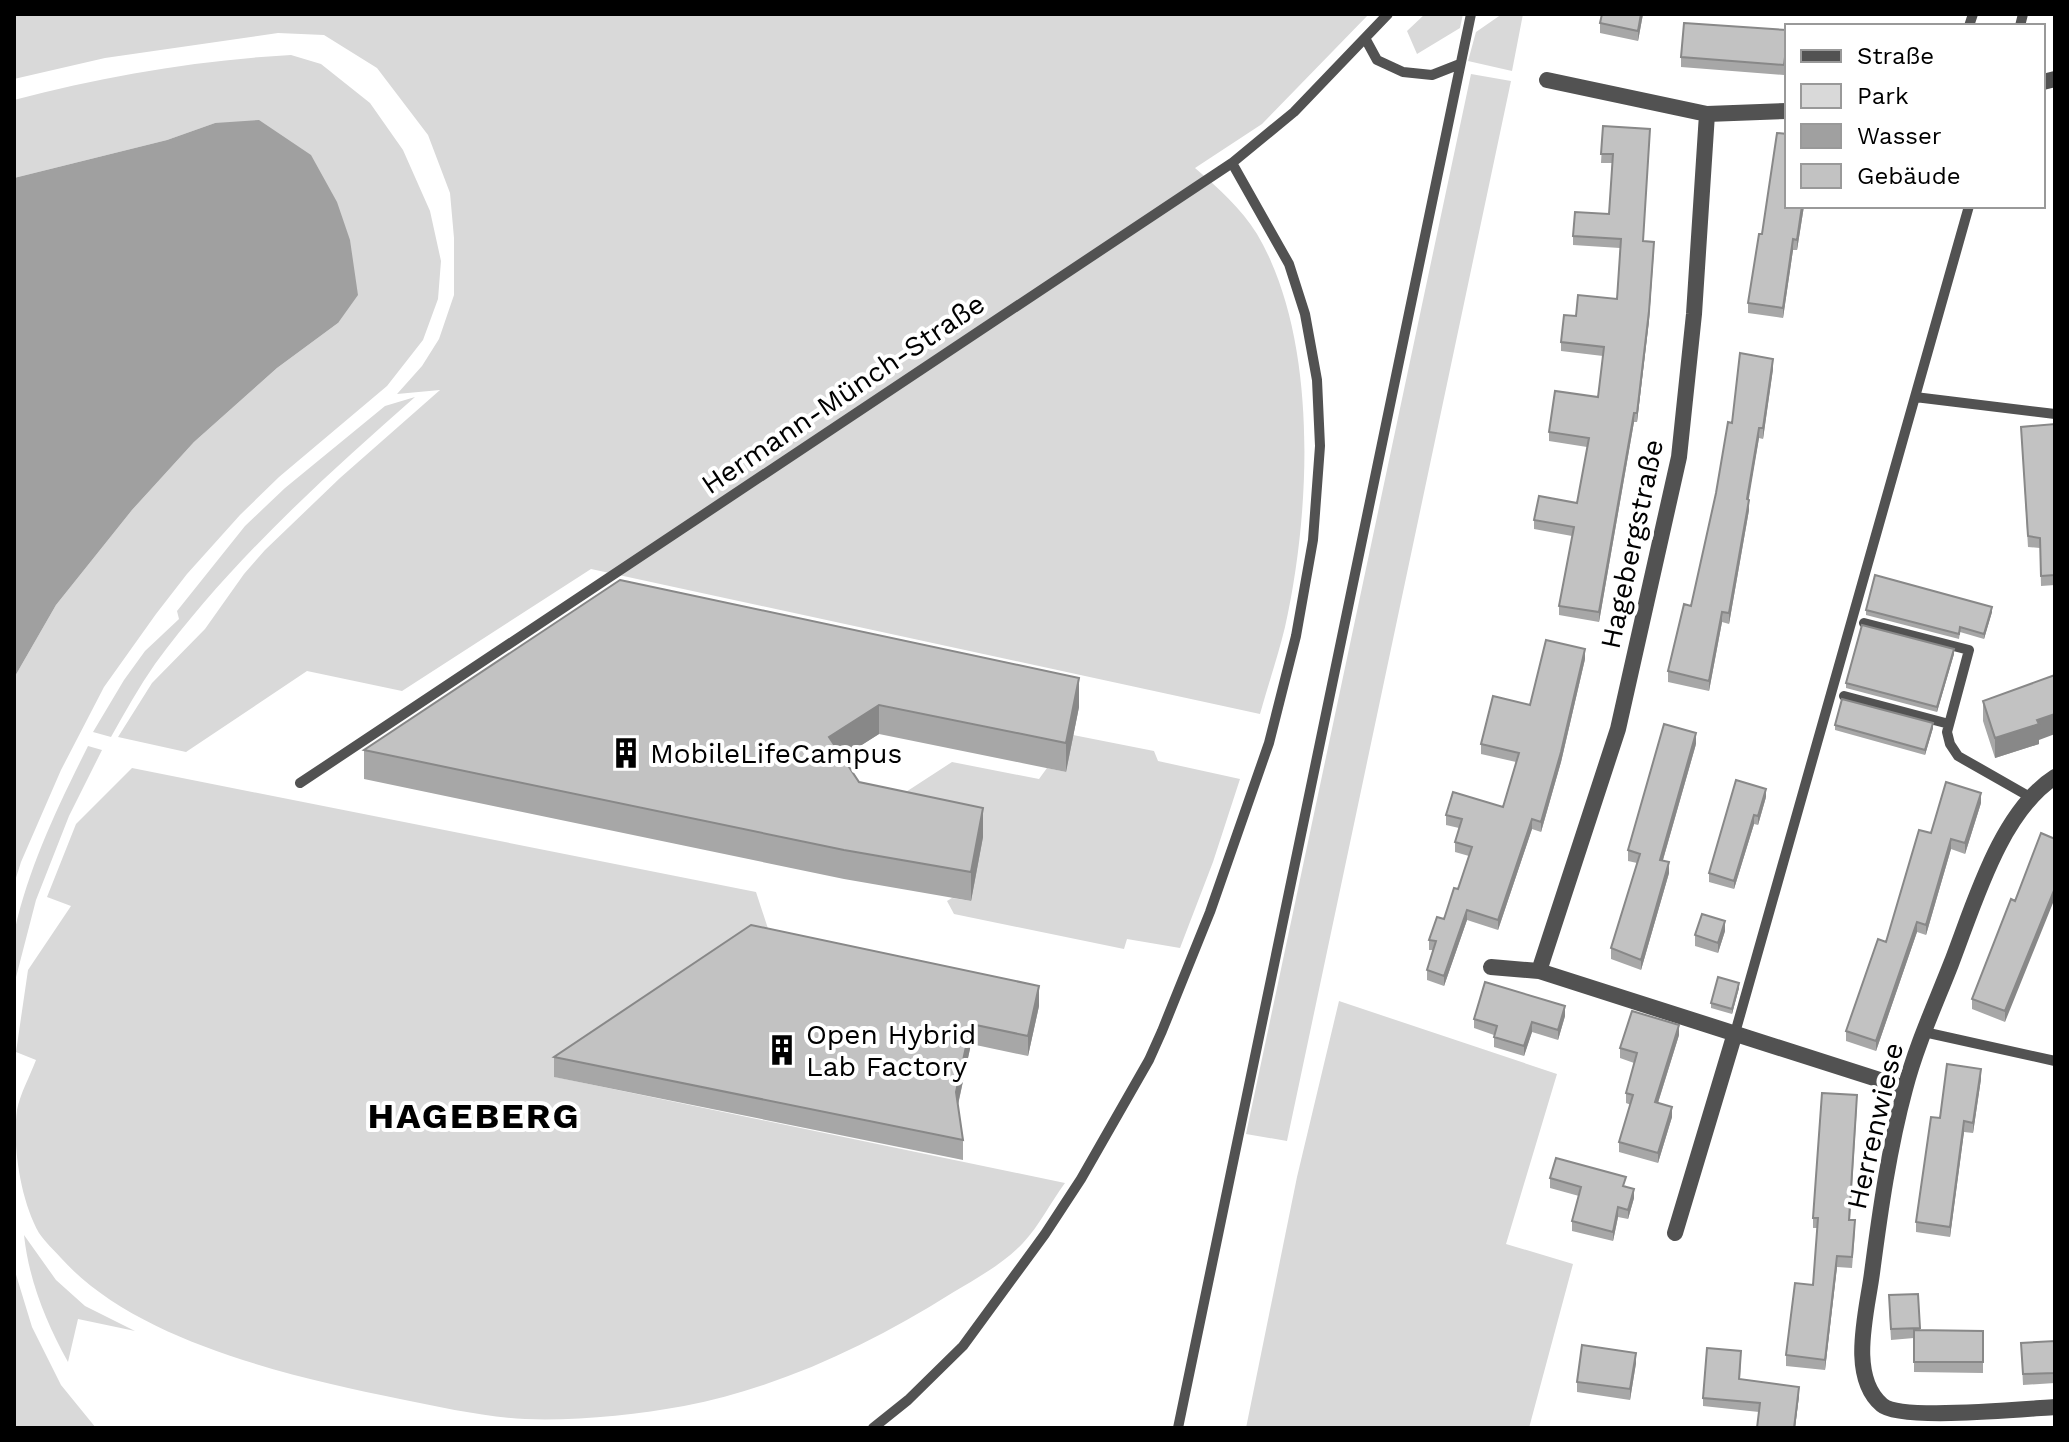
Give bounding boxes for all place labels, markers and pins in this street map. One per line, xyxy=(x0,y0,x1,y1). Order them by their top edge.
building icon: MobileLifeCampus xyxy=(609,736,643,770)
place label: MobileLifeCampus xyxy=(650,737,902,770)
place label: Open Hybrid Lab Factory xyxy=(806,1018,976,1083)
building icon: Open Hybrid Lab Factory xyxy=(765,1033,799,1067)

